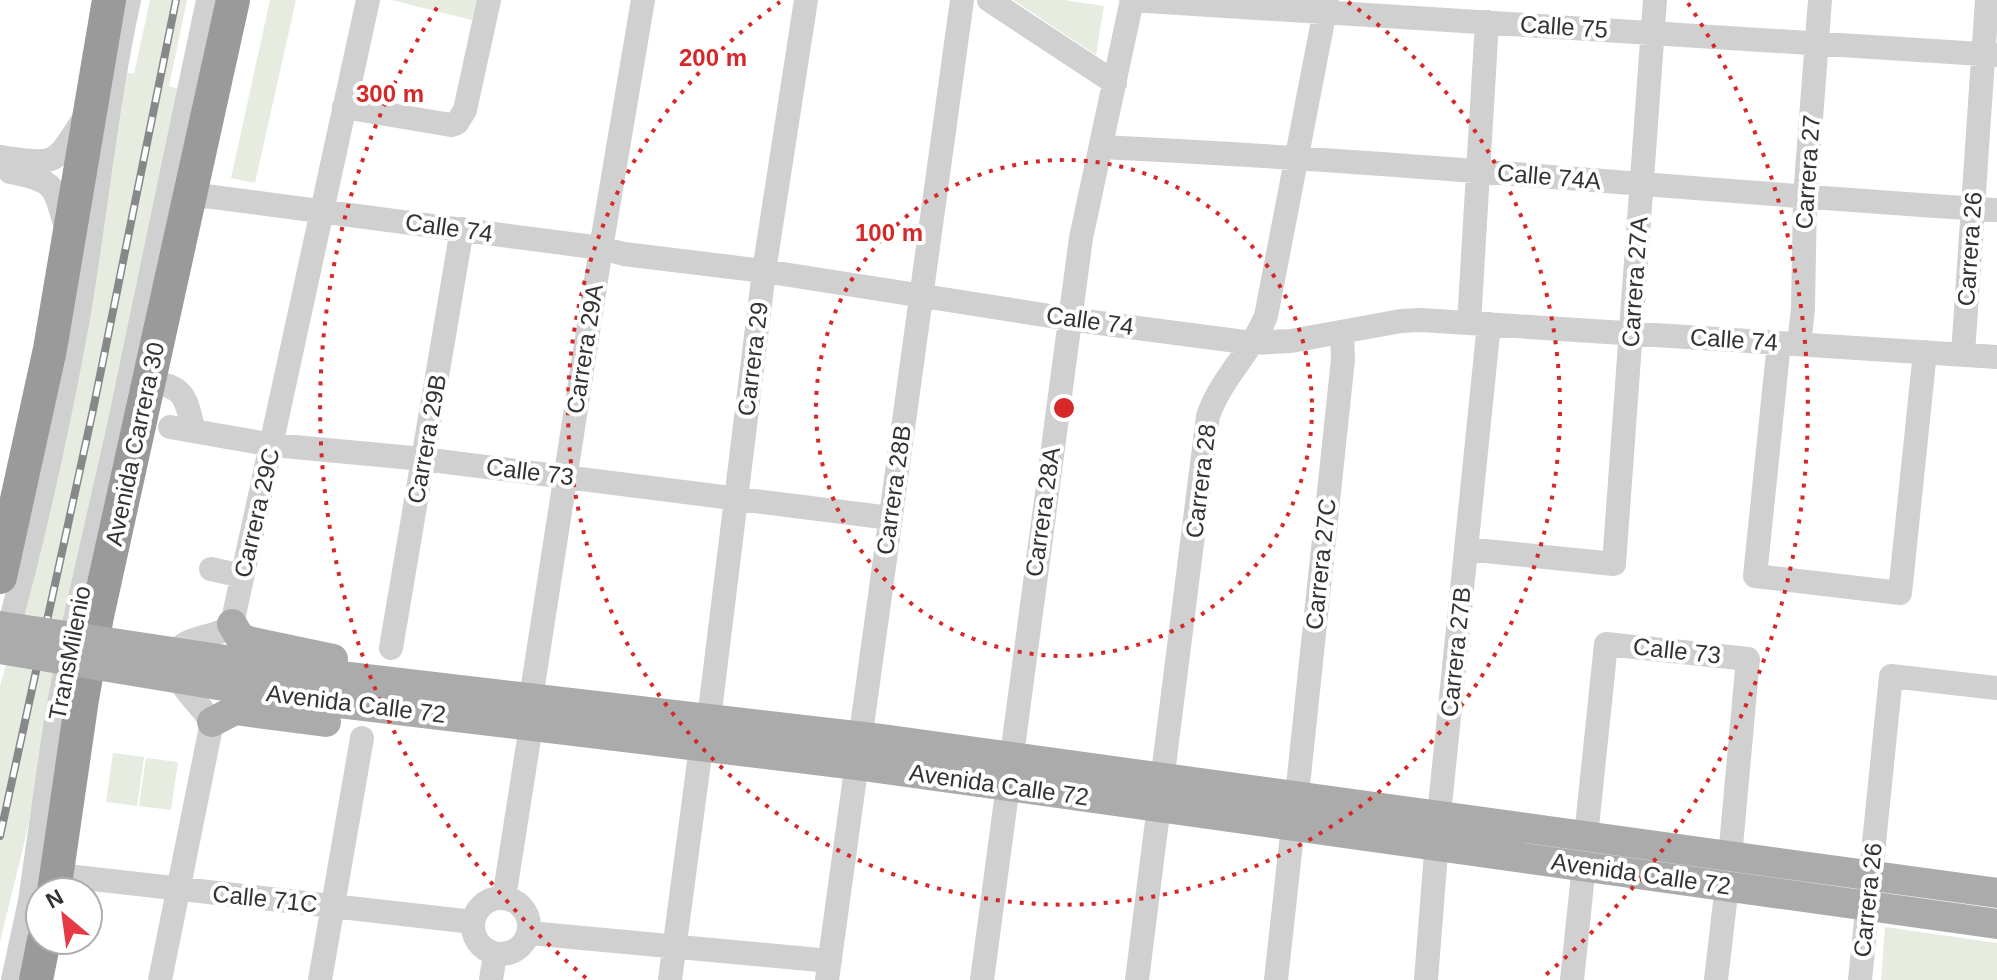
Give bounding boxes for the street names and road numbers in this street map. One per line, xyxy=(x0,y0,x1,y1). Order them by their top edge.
street label: Calle 75 xyxy=(1519,10,1609,43)
street label: Carrera 27 xyxy=(1790,114,1825,230)
street label: Calle 74A xyxy=(1496,159,1602,194)
street label: Carrera 26 xyxy=(1952,191,1987,307)
street label: Calle 74 xyxy=(404,208,495,247)
street label: Carrera 27A xyxy=(1616,216,1653,348)
street label: Carrera 29A xyxy=(561,282,608,416)
street label: Carrera 29 xyxy=(732,300,773,418)
street label: Calle 74 xyxy=(1045,301,1136,340)
street label: Calle 74 xyxy=(1689,323,1779,356)
street label: Avenida Carrera 30 xyxy=(100,340,169,548)
street label: Carrera 29B xyxy=(402,372,451,506)
street label: Carrera 28 xyxy=(1180,422,1221,540)
street label: Carrera 28B xyxy=(871,423,916,557)
street label: Carrera 28A xyxy=(1020,445,1065,579)
street label: Carrera 29C xyxy=(229,446,285,580)
street label: Calle 73 xyxy=(485,453,575,490)
street label: Carrera 27C xyxy=(1300,497,1341,631)
street label: TransMilenio xyxy=(43,583,96,722)
street label: Carrera 27B xyxy=(1435,586,1476,718)
street label: Calle 73 xyxy=(1632,632,1722,669)
street label: Avenida Calle 72 xyxy=(265,679,448,728)
street label: Avenida Calle 72 xyxy=(908,759,1091,810)
street label: Carrera 26 xyxy=(1848,841,1887,958)
street label: Avenida Calle 72 xyxy=(1550,848,1733,899)
street label: Calle 71C xyxy=(211,880,319,917)

